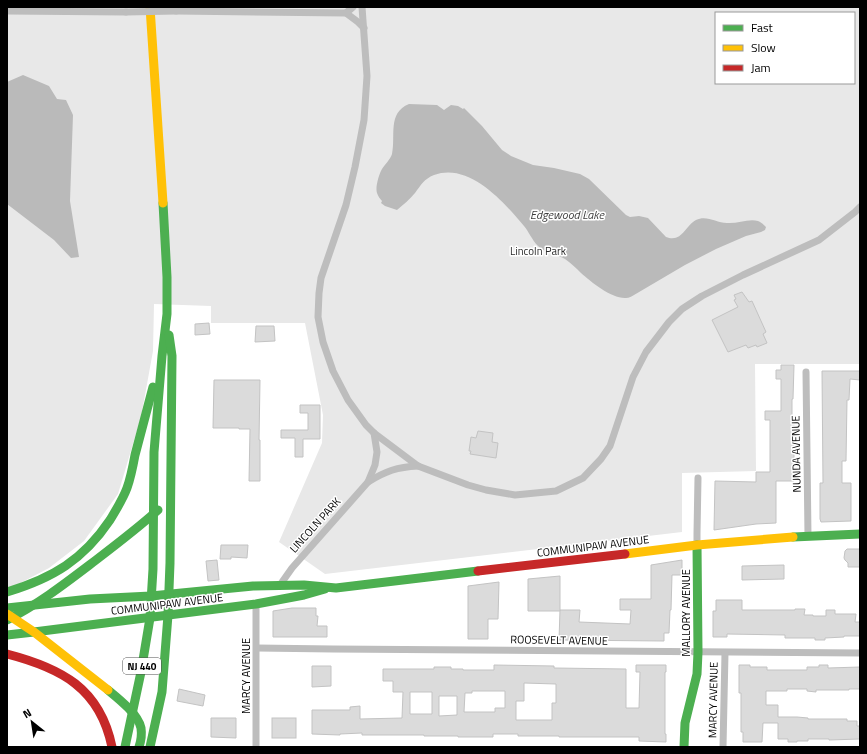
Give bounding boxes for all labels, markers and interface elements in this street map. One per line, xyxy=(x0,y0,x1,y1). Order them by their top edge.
legend xyxy=(715,12,855,84)
text: Fast xyxy=(751,18,774,37)
text: Slow xyxy=(751,38,776,57)
text: Jam xyxy=(751,58,771,77)
water label: Edgewood Lake xyxy=(530,205,605,224)
park label: Lincoln Park xyxy=(510,243,567,259)
street label: NUNDA AVENUE xyxy=(787,415,805,493)
street label: LINCOLN PARK xyxy=(286,493,345,556)
street label: COMMUNIPAW AVENUE xyxy=(536,531,650,561)
street label: MALLORY AVENUE xyxy=(678,569,694,657)
street label: COMMUNIPAW AVENUE xyxy=(110,589,224,619)
street label: ROOSEVELT AVENUE xyxy=(510,631,608,649)
street label: MARCY AVENUE xyxy=(238,638,254,714)
road number: NJ 440 xyxy=(123,658,161,674)
street label: MARCY AVENUE xyxy=(704,662,722,738)
north arrow xyxy=(12,702,52,742)
text: N xyxy=(20,705,34,722)

